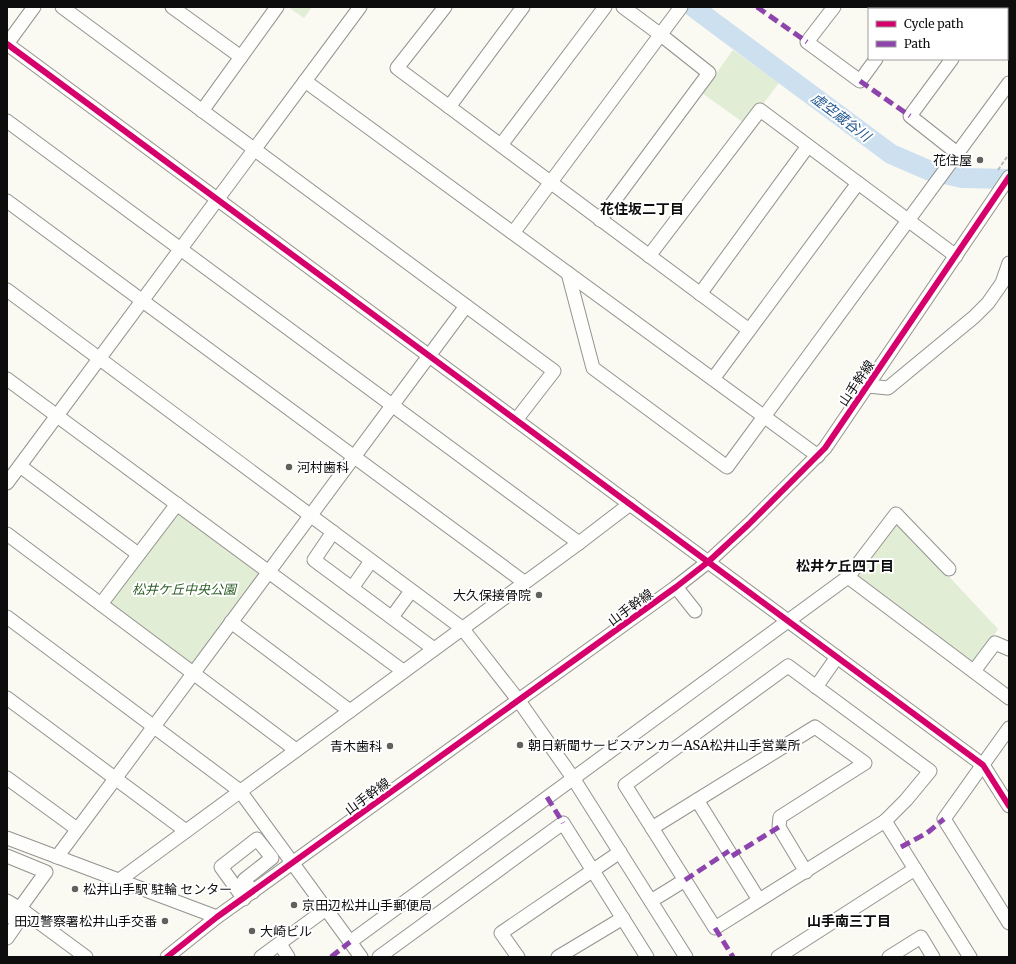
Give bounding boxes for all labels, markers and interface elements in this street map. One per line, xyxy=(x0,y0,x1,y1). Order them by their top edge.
legend xyxy=(868,8,1008,60)
text: Cycle path xyxy=(904,16,964,31)
text: Path xyxy=(904,36,930,51)
water label: 虚空蔵谷川 xyxy=(808,89,876,146)
place label: 花住屋 xyxy=(933,152,972,169)
marker: 花住屋 xyxy=(975,155,985,165)
district label: 花住坂二丁目 xyxy=(600,200,684,218)
street label: 山手幹線 xyxy=(835,357,878,410)
place label: 河村歯科 xyxy=(297,459,349,476)
marker: 河村歯科 xyxy=(284,462,294,472)
district label: 松井ケ丘四丁目 xyxy=(796,557,894,575)
park label: 松井ケ丘中央公園 xyxy=(132,581,238,598)
street label: 山手幹線 xyxy=(604,585,656,630)
place label: 大久保接骨院 xyxy=(453,587,531,604)
marker: 大久保接骨院 xyxy=(534,590,544,600)
place label: 朝日新聞サービスアンカーASA松井山手営業所 xyxy=(528,737,800,754)
place label: 青木歯科 xyxy=(330,738,382,755)
marker: 朝日新聞サービスアンカーASA松井山手営業所 xyxy=(515,740,525,750)
marker: 青木歯科 xyxy=(385,741,395,751)
street label: 山手幹線 xyxy=(341,774,393,819)
place label: 松井山手駅 駐輪 センター xyxy=(83,881,232,898)
marker: 松井山手駅 駐輪 センター xyxy=(70,884,80,894)
place label: 京田辺松井山手郵便局 xyxy=(302,897,432,914)
marker: 京田辺松井山手郵便局 xyxy=(289,900,299,910)
district label: 山手南三丁目 xyxy=(807,912,891,930)
place label: 田辺警察署松井山手交番 xyxy=(14,913,157,930)
marker: 田辺警察署松井山手交番 xyxy=(160,916,170,926)
place label: 大崎ビル xyxy=(260,923,312,940)
marker: 大崎ビル xyxy=(247,926,257,936)

